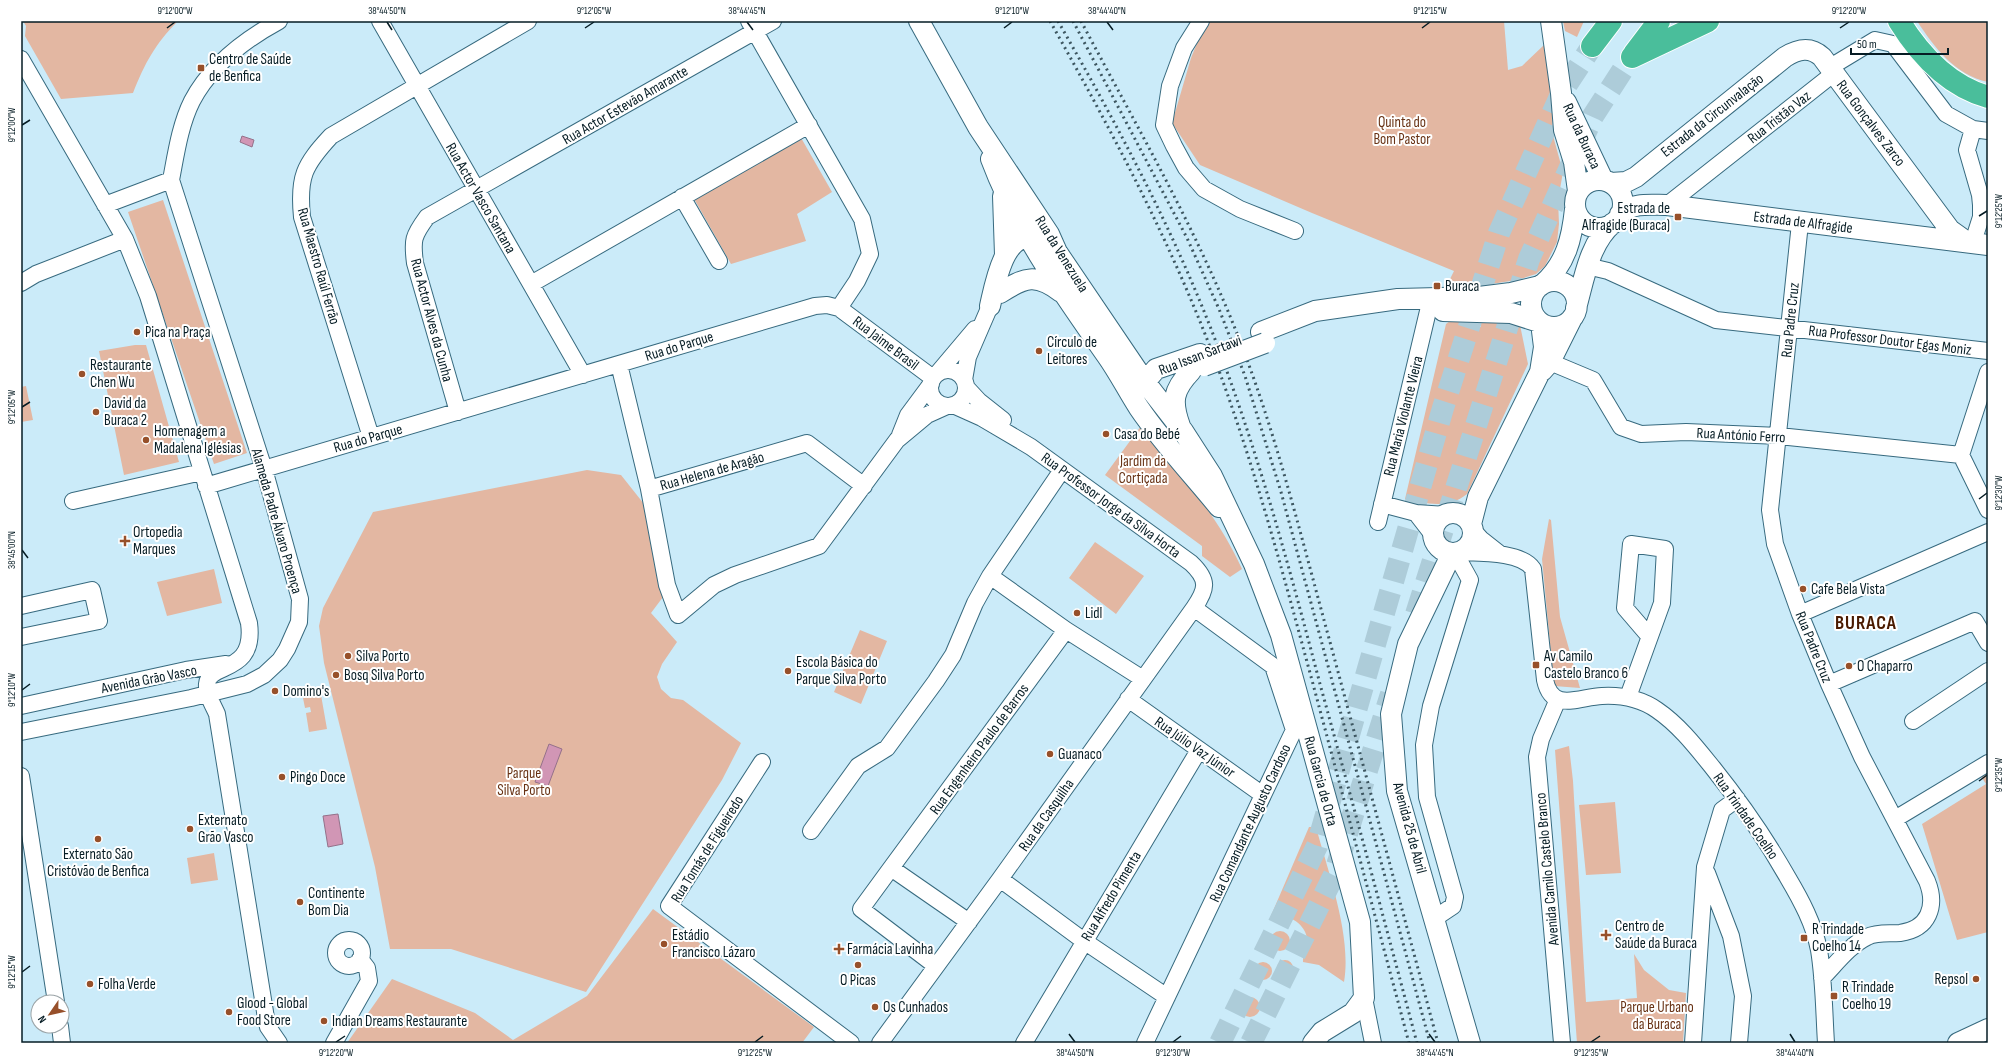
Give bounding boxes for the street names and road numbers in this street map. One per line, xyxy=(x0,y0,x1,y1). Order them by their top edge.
street label: Rua Actor Estevão Amarante xyxy=(559,62,692,149)
street label: Estrada da Circunvalação xyxy=(1657,69,1768,161)
street label: Rua Gonçalves Zarco xyxy=(1832,76,1909,170)
street label: Rua Tristão Vaz xyxy=(1744,86,1815,148)
street label: Rua da Buraca xyxy=(1558,100,1605,172)
street label: Rua Actor Vasco Santana xyxy=(441,140,520,257)
street label: Rua Maestro Raúl Ferrão xyxy=(293,206,344,327)
street label: Estrada de Alfragide xyxy=(1752,207,1854,238)
street label: Rua da Venezuela xyxy=(1031,212,1093,296)
street label: Rua Actor Alves da Cunha xyxy=(406,256,457,384)
street label: Rua Padre Cruz xyxy=(1777,281,1804,358)
street label: Rua Jaime Brasil xyxy=(849,312,923,375)
street label: Rua Professor Doutor Egas Moniz xyxy=(1807,321,1973,360)
street label: Rua do Parque xyxy=(643,327,716,366)
street label: Rua Issan Sartawi xyxy=(1156,331,1245,380)
street label: Rua Maria Violante Vieira xyxy=(1379,354,1428,478)
street label: Rua do Parque xyxy=(332,420,405,457)
street label: Rua António Ferro xyxy=(1696,424,1786,447)
street label: Alameda Padre Álvaro Proença xyxy=(246,445,306,596)
street label: Rua Helena de Aragão xyxy=(658,448,766,495)
street label: Rua Professor Jorge da Silva Horta xyxy=(1037,448,1184,563)
street label: Rua Padre Cruz xyxy=(1791,609,1837,686)
street label: Avenida Grão Vasco xyxy=(99,661,199,698)
street label: Rua Engenheiro Paulo de Barros xyxy=(926,680,1033,818)
street label: Rua Júlio Vaz Júnior xyxy=(1151,713,1239,783)
street label: Rua Garcia de Orta xyxy=(1299,734,1342,828)
street label: Rua Comandante Augusto Cardoso xyxy=(1205,741,1295,905)
street label: Rua Trindade Coelho xyxy=(1709,769,1782,863)
street label: Rua da Casquilha xyxy=(1014,775,1078,855)
street label: Avenida 25 de Abril xyxy=(1388,780,1431,876)
street label: Rua Tomás de Figueiredo xyxy=(667,792,748,906)
street label: Avenida Camilo Castelo Branco xyxy=(1531,792,1564,947)
street label: Rua Alfredo Pimenta xyxy=(1077,848,1146,945)

